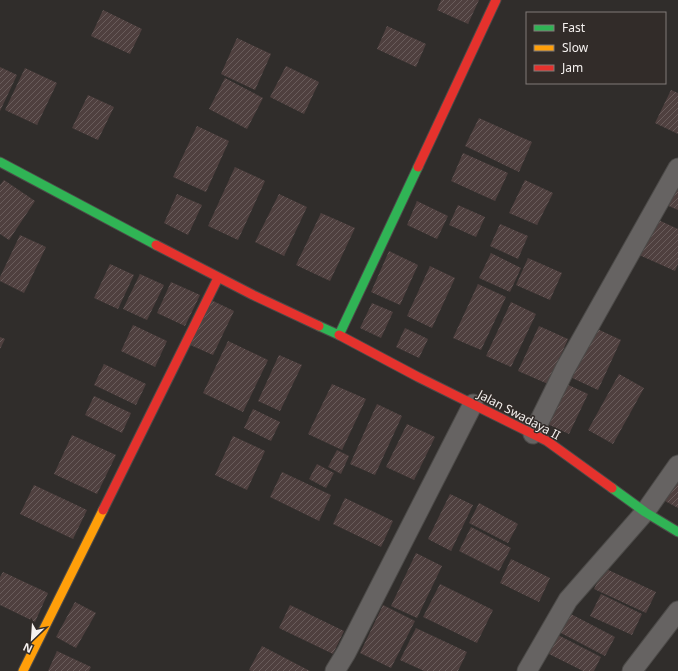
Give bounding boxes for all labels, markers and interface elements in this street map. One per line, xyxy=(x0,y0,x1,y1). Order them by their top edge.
legend xyxy=(526,12,666,84)
text: Fast xyxy=(562,19,586,36)
text: Slow xyxy=(562,39,589,56)
text: Jam xyxy=(561,59,583,76)
street label: Jalan Swadaya II xyxy=(474,385,564,444)
north arrow xyxy=(12,619,52,659)
text: N xyxy=(20,640,35,657)

